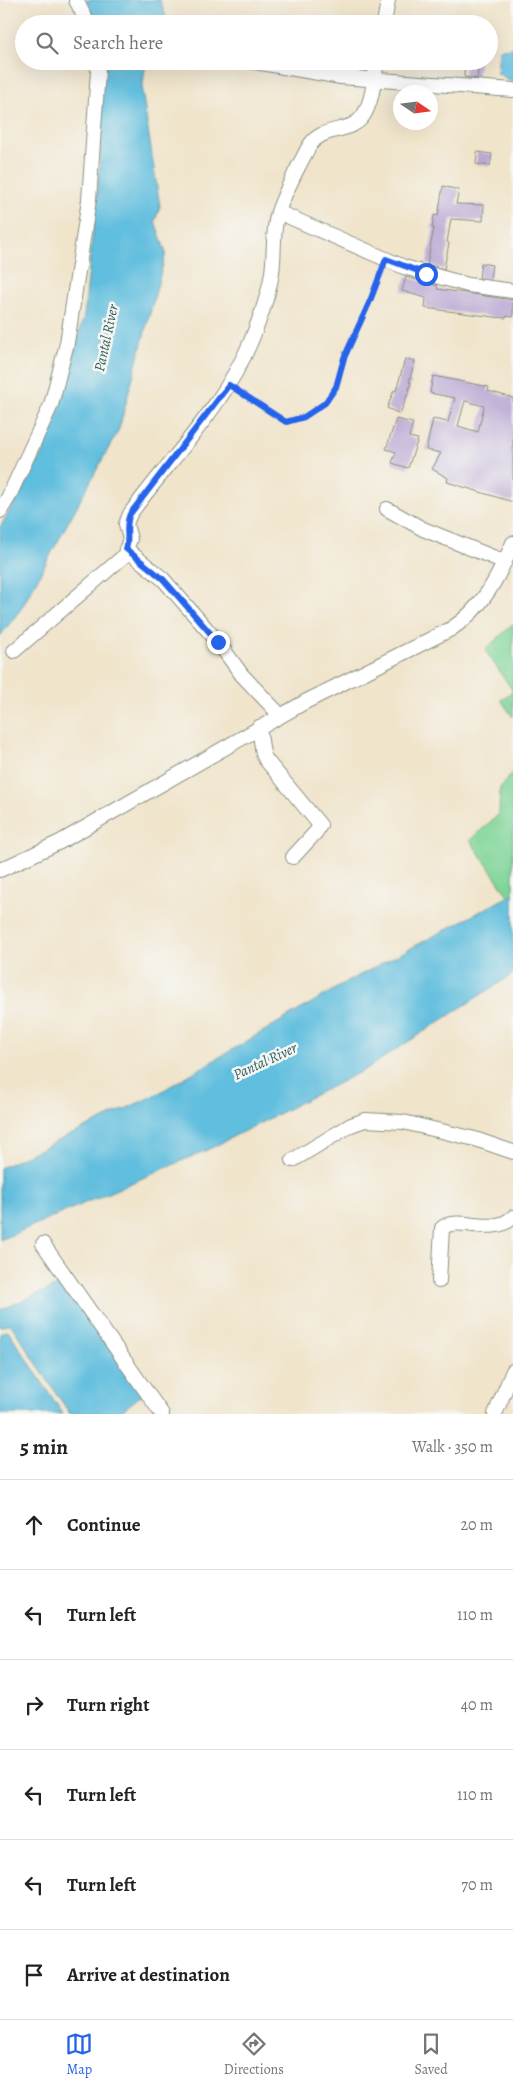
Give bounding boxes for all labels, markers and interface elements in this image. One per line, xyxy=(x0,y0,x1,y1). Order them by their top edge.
search box xyxy=(15,15,498,70)
icon: search xyxy=(33,29,61,57)
text: Search here xyxy=(73,30,163,56)
north arrow xyxy=(393,85,438,130)
route start xyxy=(415,263,438,286)
water label: Pantal River xyxy=(89,302,123,373)
route end xyxy=(207,631,230,654)
water label: Pantal River xyxy=(230,1037,301,1084)
text: 5 min xyxy=(20,1433,68,1461)
text: Walk · 350 m xyxy=(412,1436,493,1458)
icon: ahead xyxy=(20,1511,48,1539)
text: Continue xyxy=(67,1512,141,1538)
text: 20 m xyxy=(460,1514,493,1536)
icon: left xyxy=(20,1601,48,1629)
text: Turn left xyxy=(67,1602,136,1628)
text: 110 m xyxy=(457,1604,493,1626)
icon: right xyxy=(20,1691,48,1719)
text: Turn right xyxy=(67,1692,149,1718)
text: 40 m xyxy=(461,1694,493,1716)
icon: left xyxy=(20,1781,48,1809)
text: Turn left xyxy=(67,1782,136,1808)
text: 110 m xyxy=(457,1784,493,1806)
icon: left xyxy=(20,1871,48,1899)
text: Turn left xyxy=(67,1872,136,1898)
text: 70 m xyxy=(461,1874,493,1896)
icon: arrive xyxy=(20,1961,48,1989)
text: Arrive at destination xyxy=(67,1962,230,1988)
tab: Map xyxy=(65,2030,93,2079)
tab: Directions xyxy=(224,2030,284,2079)
tab: Saved xyxy=(415,2030,448,2079)

